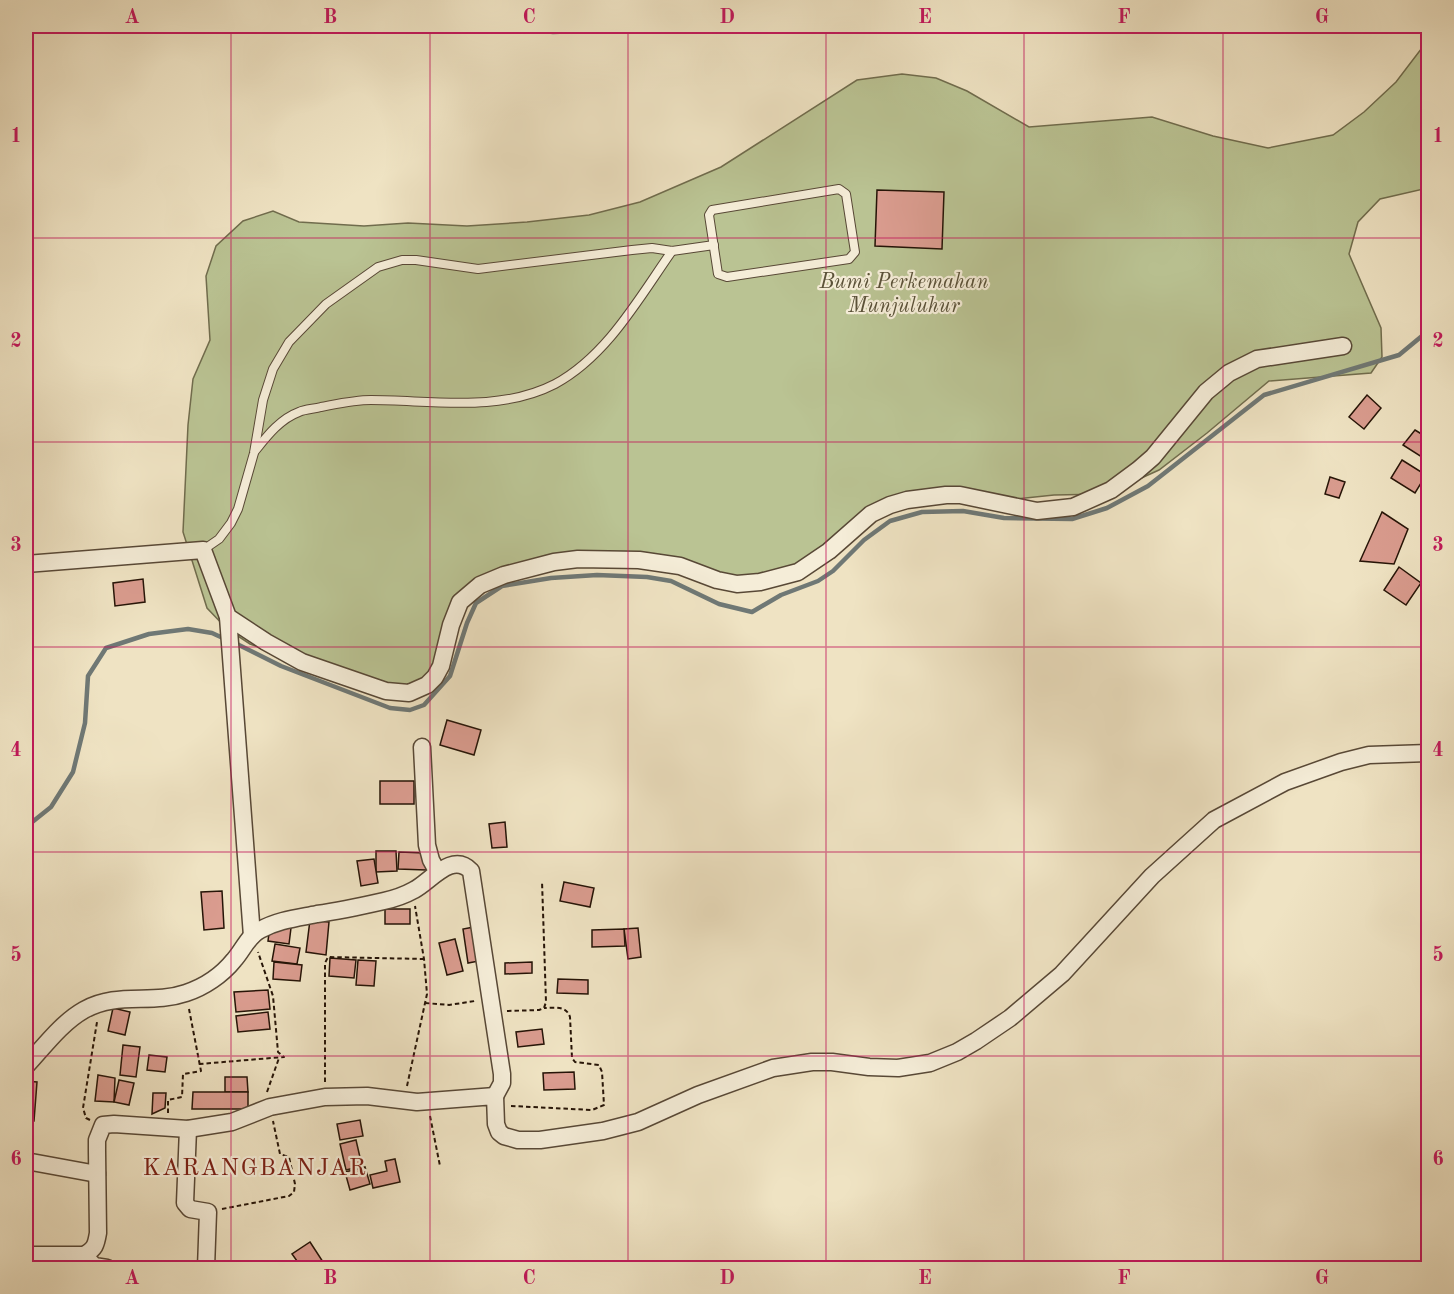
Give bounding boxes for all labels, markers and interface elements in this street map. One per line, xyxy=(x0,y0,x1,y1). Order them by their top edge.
text: A xyxy=(124,8,140,28)
text: B xyxy=(323,8,337,28)
text: C xyxy=(522,8,536,28)
text: D xyxy=(719,8,735,28)
text: E xyxy=(918,8,932,28)
text: F xyxy=(1117,8,1131,28)
text: G xyxy=(1315,8,1329,28)
text: 1 xyxy=(10,127,22,147)
text: 1 xyxy=(1432,127,1444,147)
park label: Bumi Perkemahan Munjuluhur xyxy=(819,272,988,317)
text: 2 xyxy=(10,332,22,352)
text: 2 xyxy=(1432,332,1444,352)
text: 3 xyxy=(10,536,22,556)
text: 3 xyxy=(1432,536,1444,556)
text: 4 xyxy=(10,741,22,761)
text: 4 xyxy=(1432,741,1444,761)
text: 5 xyxy=(10,945,22,966)
text: 5 xyxy=(1432,945,1444,966)
text: 6 xyxy=(10,1150,22,1170)
text: 6 xyxy=(1432,1150,1444,1170)
district label: KARANGBANJAR xyxy=(142,1157,368,1181)
text: A xyxy=(124,1269,140,1289)
text: B xyxy=(323,1269,337,1289)
text: C xyxy=(522,1269,536,1289)
text: D xyxy=(719,1269,735,1289)
text: E xyxy=(918,1269,932,1289)
text: F xyxy=(1117,1269,1131,1289)
text: G xyxy=(1315,1269,1329,1289)

